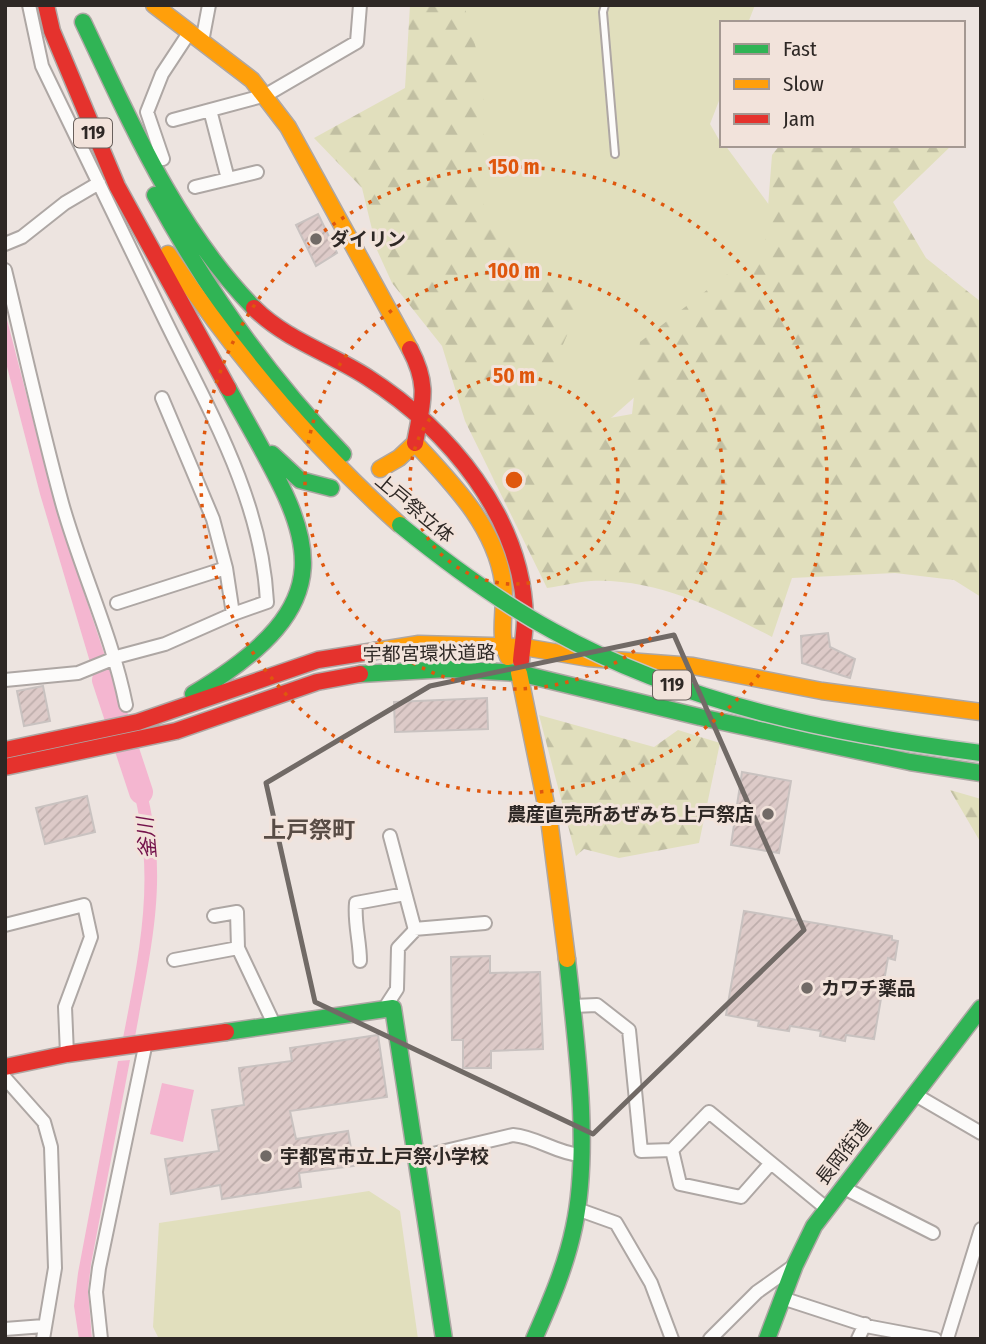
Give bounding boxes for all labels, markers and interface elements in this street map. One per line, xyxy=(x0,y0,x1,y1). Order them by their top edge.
legend xyxy=(720,21,965,147)
text: Fast xyxy=(783,36,817,62)
text: Slow xyxy=(783,71,824,97)
text: Jam xyxy=(783,106,815,132)
road number: 119 xyxy=(74,118,112,148)
text: 150 m xyxy=(488,154,540,180)
place label: ダイリン xyxy=(330,228,406,251)
marker: ダイリン xyxy=(308,231,324,247)
text: 100 m xyxy=(488,258,540,284)
text: 50 m xyxy=(493,363,535,389)
centre of rings xyxy=(502,468,526,492)
street label: 上戸祭立体 xyxy=(371,469,458,548)
street label: 宇都宮環状道路 xyxy=(362,641,496,666)
road number: 119 xyxy=(653,670,691,700)
place label: 農産直売所あぜみち上戸祭店 xyxy=(507,803,754,826)
marker: 農産直売所あぜみち上戸祭店 xyxy=(760,806,776,822)
water label: 釜川 xyxy=(132,814,162,860)
district label: 上戸祭町 xyxy=(263,816,355,844)
place label: カワチ薬品 xyxy=(821,977,916,1000)
marker: カワチ薬品 xyxy=(799,980,815,996)
street label: 長岡街道 xyxy=(811,1115,876,1189)
place label: 宇都宮市立上戸祭小学校 xyxy=(280,1145,489,1168)
marker: 宇都宮市立上戸祭小学校 xyxy=(258,1148,274,1164)

